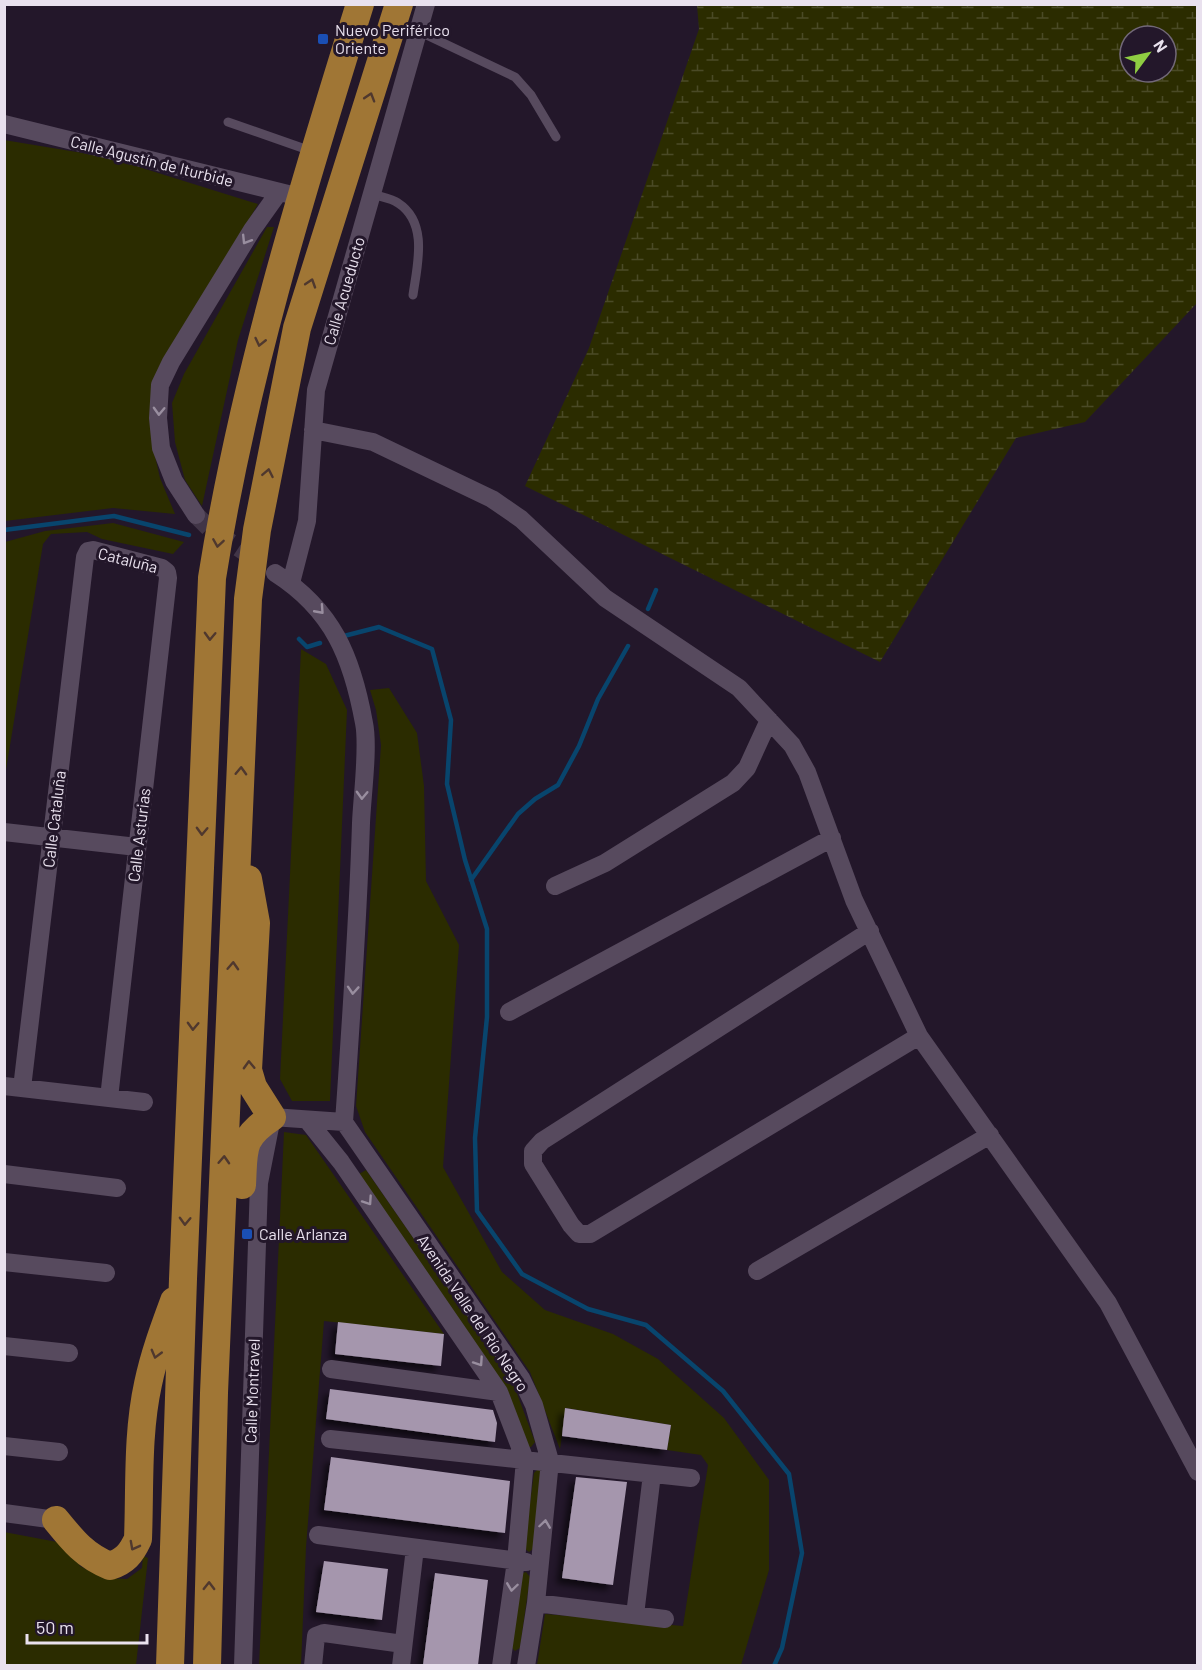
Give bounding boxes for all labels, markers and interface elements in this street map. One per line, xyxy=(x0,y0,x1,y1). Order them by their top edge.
place label: Nuevo Periférico Oriente xyxy=(335,20,450,57)
north arrow xyxy=(1118,24,1178,84)
marker: Nuevo Periférico Oriente xyxy=(316,32,330,46)
text: N xyxy=(1150,36,1172,55)
one-way arrow xyxy=(363,92,375,103)
street label: Calle Agustín de Iturbide xyxy=(69,131,235,190)
one-way arrow xyxy=(242,234,254,244)
street label: Calle Acueducto xyxy=(319,235,368,347)
one-way arrow xyxy=(304,278,317,289)
one-way arrow xyxy=(254,337,267,347)
one-way arrow xyxy=(153,407,165,416)
one-way arrow xyxy=(261,468,274,478)
one-way arrow xyxy=(212,538,224,547)
street label: Cataluña xyxy=(96,543,160,576)
one-way arrow xyxy=(313,603,324,614)
one-way arrow xyxy=(203,632,216,641)
one-way arrow xyxy=(235,766,248,775)
street label: Calle Cataluña xyxy=(38,769,69,869)
street label: Calle Asturias xyxy=(123,787,154,883)
one-way arrow xyxy=(356,791,369,800)
one-way arrow xyxy=(195,827,208,836)
one-way arrow xyxy=(226,961,239,970)
one-way arrow xyxy=(347,985,360,994)
one-way arrow xyxy=(187,1021,200,1030)
one-way arrow xyxy=(243,1060,256,1069)
one-way arrow xyxy=(218,1156,231,1165)
one-way arrow xyxy=(361,1195,372,1206)
one-way arrow xyxy=(179,1216,192,1225)
place label: Calle Arlanza xyxy=(259,1224,347,1243)
marker: Calle Arlanza xyxy=(240,1227,254,1241)
street label: Avenida Valle del Río Negro xyxy=(414,1231,533,1395)
street label: Calle Montravel xyxy=(240,1338,263,1444)
one-way arrow xyxy=(151,1348,163,1359)
one-way arrow xyxy=(472,1355,483,1366)
one-way arrow xyxy=(538,1520,550,1529)
one-way arrow xyxy=(129,1540,141,1551)
one-way arrow xyxy=(203,1582,215,1591)
one-way arrow xyxy=(507,1582,519,1592)
scale bar xyxy=(27,1607,147,1645)
text: 50 m xyxy=(36,1616,74,1638)

